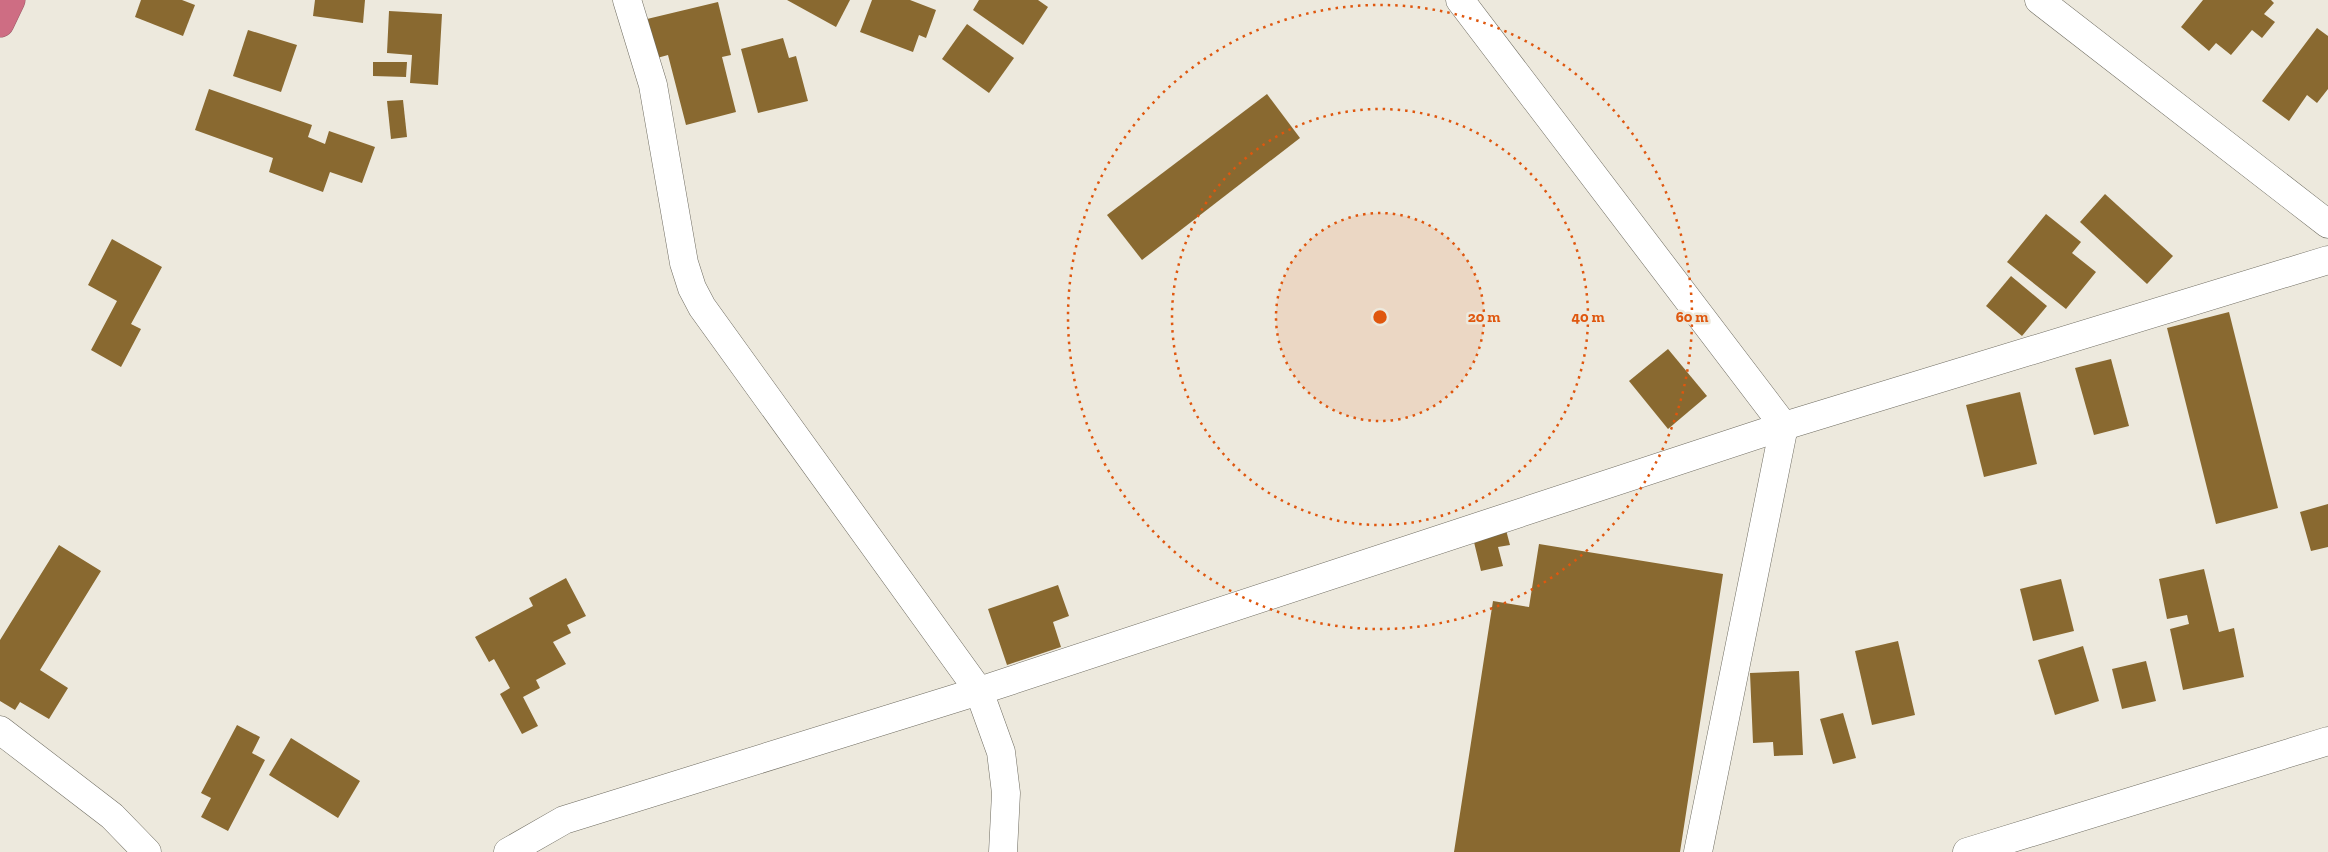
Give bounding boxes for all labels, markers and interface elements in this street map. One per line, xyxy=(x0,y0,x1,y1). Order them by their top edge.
centre of rings xyxy=(1371,308,1389,326)
text: 20 m xyxy=(1468,308,1500,326)
text: 40 m xyxy=(1571,308,1605,326)
text: 60 m xyxy=(1676,308,1708,326)

